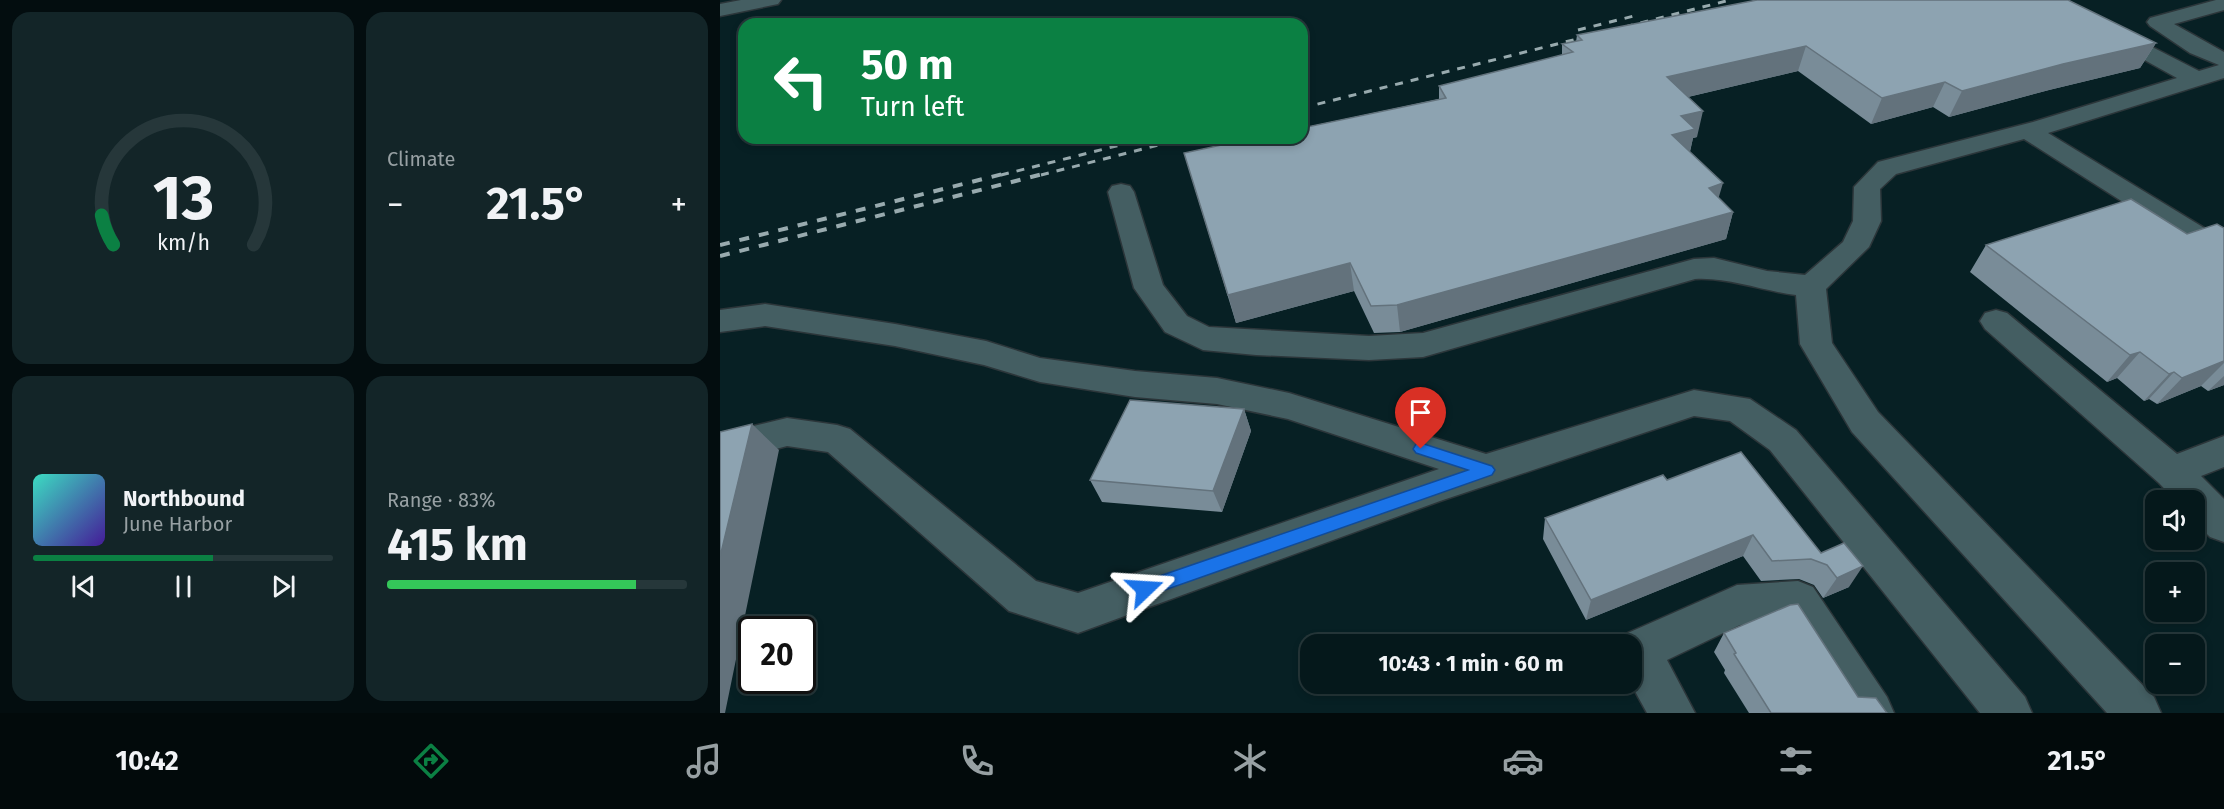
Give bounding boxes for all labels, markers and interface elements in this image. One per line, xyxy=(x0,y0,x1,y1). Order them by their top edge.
text: 50 m xyxy=(861,40,954,90)
icon: left xyxy=(762,42,840,120)
text: Turn left xyxy=(861,91,964,123)
text: Climate xyxy=(387,147,455,171)
text: 13 xyxy=(152,161,214,236)
text: 21.5° xyxy=(486,177,588,231)
text: − xyxy=(387,185,404,225)
text: + xyxy=(671,185,687,225)
text: km/h xyxy=(156,230,210,256)
pin xyxy=(1395,387,1446,449)
icon: arrive xyxy=(1404,396,1437,429)
text: Northbound xyxy=(123,485,245,512)
text: Range · 83% xyxy=(387,488,495,512)
map controls xyxy=(2145,490,2205,694)
button: sound xyxy=(2145,490,2205,550)
text: June Harbor xyxy=(123,512,232,536)
text: 415 km xyxy=(387,518,528,572)
position arrow xyxy=(1113,557,1177,621)
button: + xyxy=(2145,562,2205,622)
icon: previous xyxy=(67,570,100,603)
icon: pause xyxy=(167,570,200,603)
icon: next xyxy=(267,570,300,603)
speed limit sign: 20 xyxy=(738,616,816,694)
button: − xyxy=(2145,634,2205,694)
text: 10:43 · 1 min · 60 m xyxy=(1378,650,1564,677)
icon: directions xyxy=(410,740,452,782)
icon: music xyxy=(683,740,725,782)
icon: phone xyxy=(956,740,998,782)
icon: climate xyxy=(1229,740,1271,782)
icon: car xyxy=(1502,740,1544,782)
icon: filters xyxy=(1775,740,1817,782)
text: 10:42 xyxy=(115,745,179,777)
text: 21.5° xyxy=(2047,745,2108,777)

